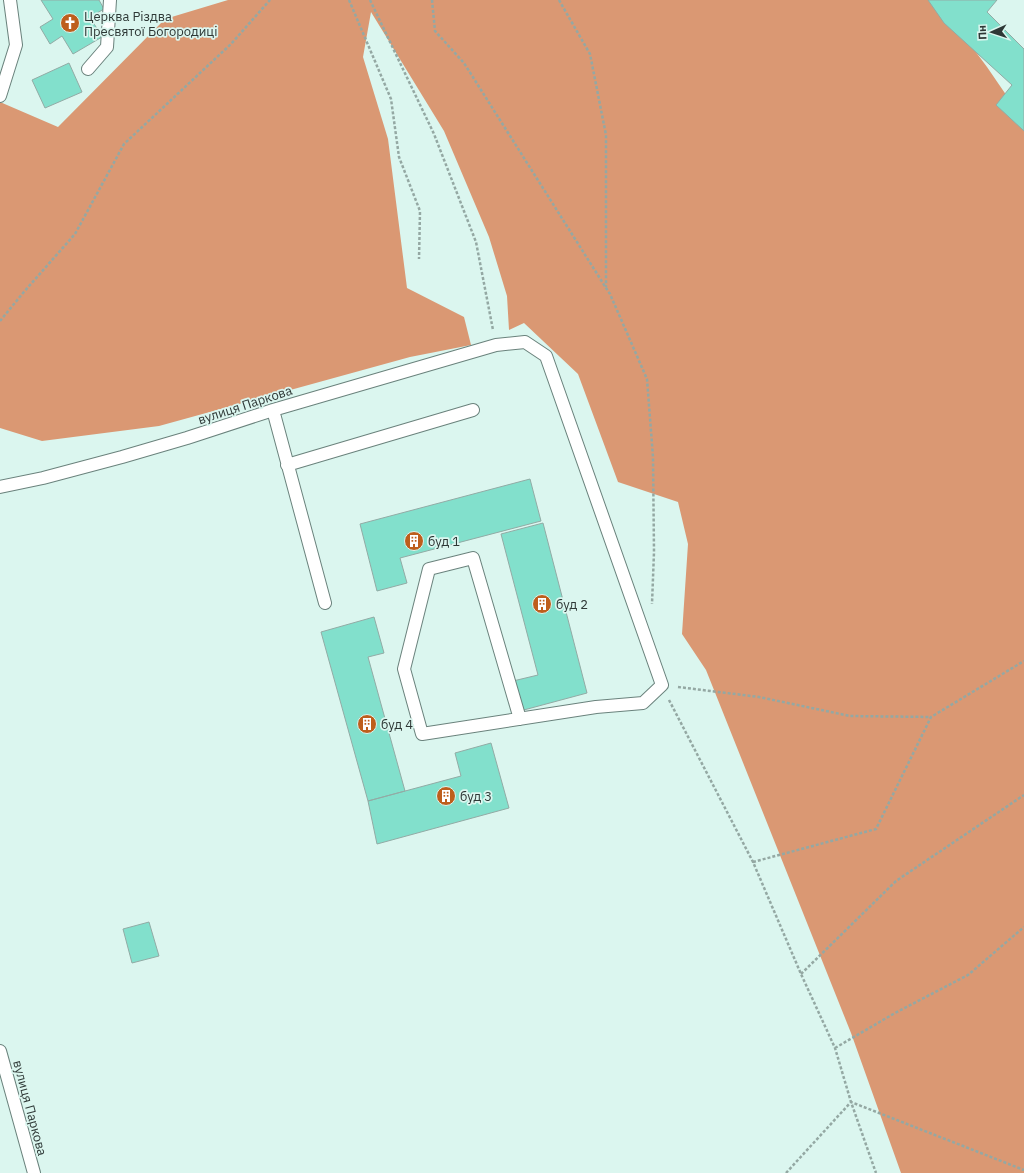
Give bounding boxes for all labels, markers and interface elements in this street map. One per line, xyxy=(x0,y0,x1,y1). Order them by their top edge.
place label: Церква Різдва Пресвятої Богородиці xyxy=(84,8,217,40)
church icon: Церква Різдва Пресвятої Богородиці xyxy=(59,12,81,34)
north arrow xyxy=(972,12,1012,52)
text: Пн xyxy=(975,25,989,40)
street label: вулиця Паркова xyxy=(196,382,294,428)
building icon: буд 1 xyxy=(403,530,425,552)
place label: буд 1 xyxy=(428,533,460,550)
building icon: буд 2 xyxy=(531,593,553,615)
place label: буд 2 xyxy=(556,596,588,613)
building icon: буд 4 xyxy=(356,713,378,735)
place label: буд 4 xyxy=(381,716,413,733)
building icon: буд 3 xyxy=(435,785,457,807)
place label: буд 3 xyxy=(460,788,492,805)
street label: вулиця Паркова xyxy=(9,1058,51,1158)

